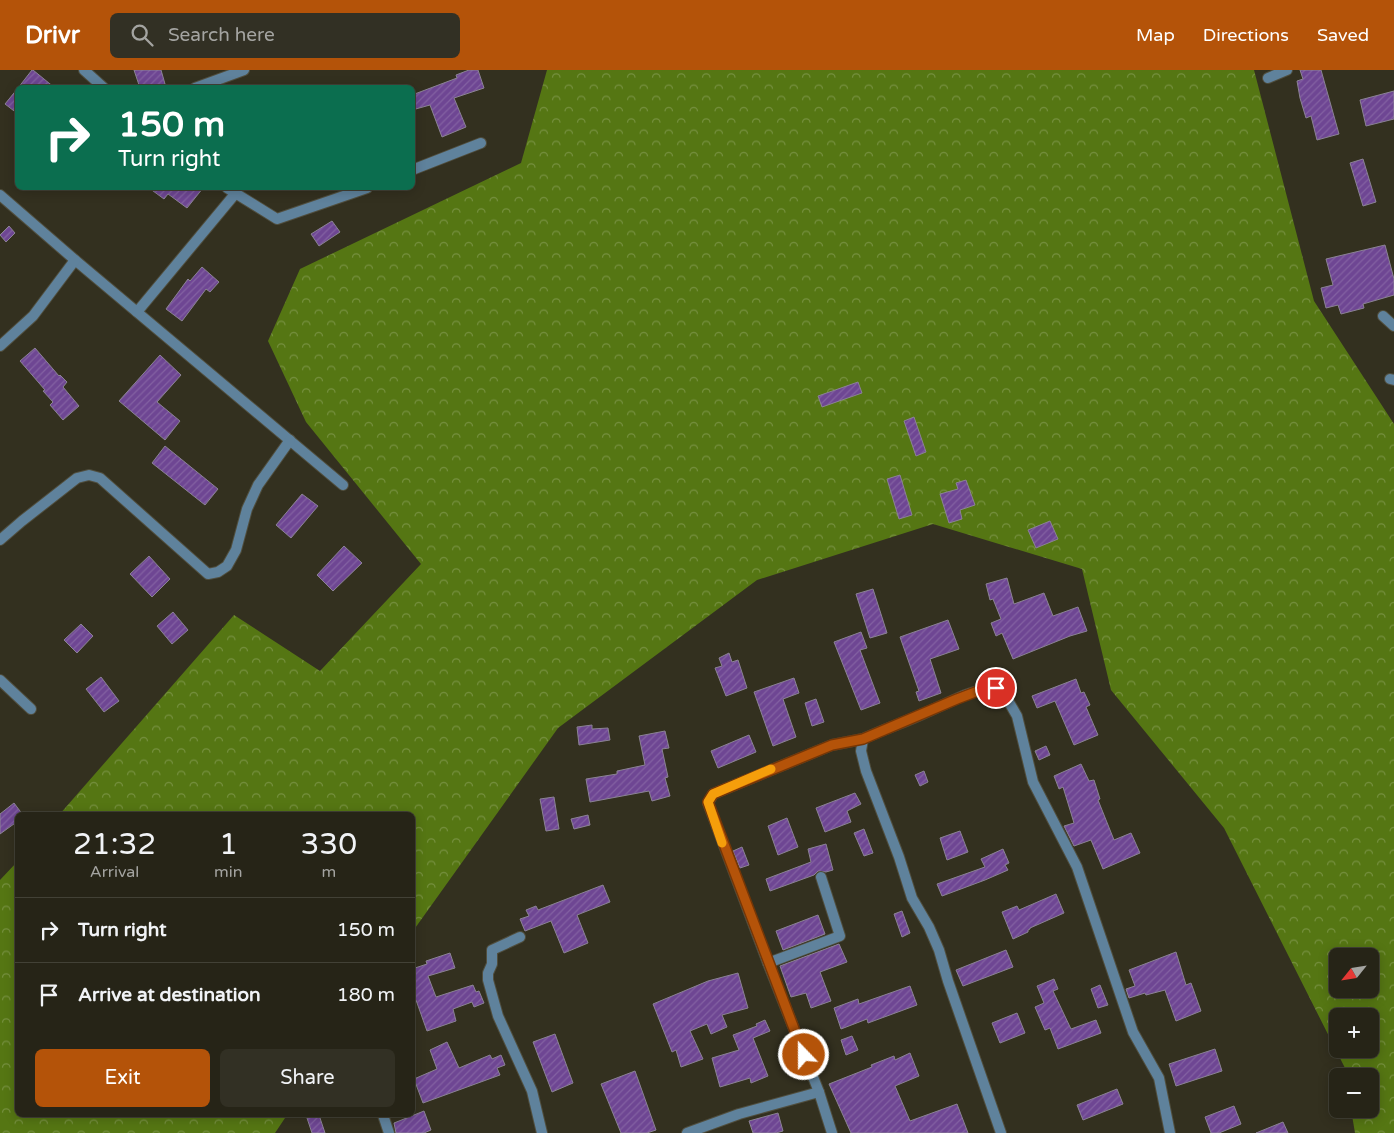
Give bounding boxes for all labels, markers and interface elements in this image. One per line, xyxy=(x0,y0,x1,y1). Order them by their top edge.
search box xyxy=(110,13,460,58)
text: Drivr xyxy=(25,21,80,50)
icon: search xyxy=(128,21,156,49)
text: Search here xyxy=(168,24,275,46)
text: Map xyxy=(1136,24,1175,46)
text: Directions xyxy=(1203,24,1289,46)
text: Saved xyxy=(1317,24,1369,46)
text: 150 m xyxy=(118,104,225,146)
icon: right xyxy=(35,105,100,170)
text: Turn right xyxy=(118,146,220,172)
pin xyxy=(975,667,1017,709)
icon: arrive xyxy=(982,674,1010,702)
text: 21:32 xyxy=(73,826,156,863)
text: 1 xyxy=(219,826,238,863)
text: 330 xyxy=(301,826,357,863)
text: Arrival xyxy=(90,862,139,882)
text: min xyxy=(214,862,243,882)
text: m xyxy=(321,862,336,882)
icon: right xyxy=(35,916,63,944)
text: Turn right xyxy=(78,919,166,941)
text: 150 m xyxy=(337,919,395,941)
north arrow xyxy=(1329,948,1379,998)
map controls xyxy=(1329,948,1379,1118)
icon: arrive xyxy=(35,981,63,1009)
text: Arrive at destination xyxy=(78,984,261,1006)
text: 180 m xyxy=(337,984,395,1006)
button: + xyxy=(1329,1008,1379,1058)
position arrow xyxy=(777,1028,829,1080)
button: Exit xyxy=(35,1049,210,1107)
button: Share xyxy=(220,1049,395,1107)
button: − xyxy=(1329,1068,1379,1118)

